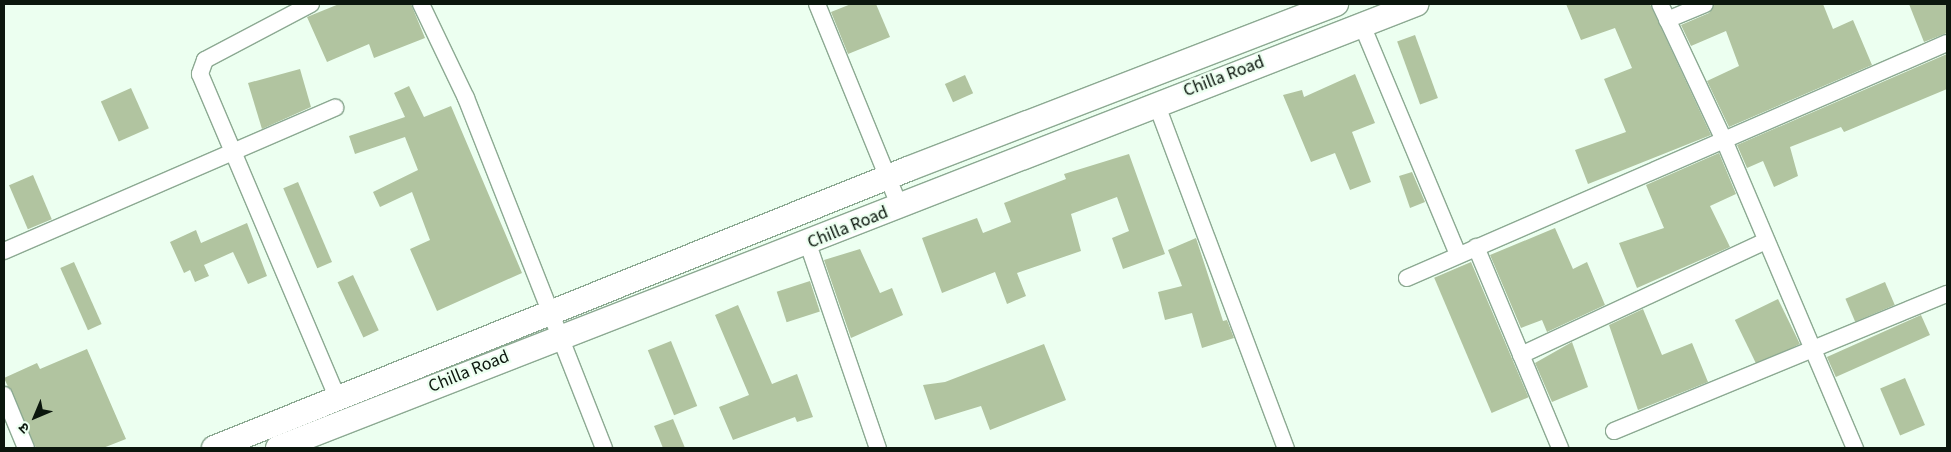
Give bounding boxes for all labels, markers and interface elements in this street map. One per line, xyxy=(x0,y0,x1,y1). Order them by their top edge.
street label: Chilla Road xyxy=(1180,52,1268,102)
street label: Chilla Road xyxy=(805,202,891,254)
street label: Chilla Road xyxy=(426,346,512,398)
north arrow xyxy=(10,392,60,442)
text: उ xyxy=(14,418,34,438)

